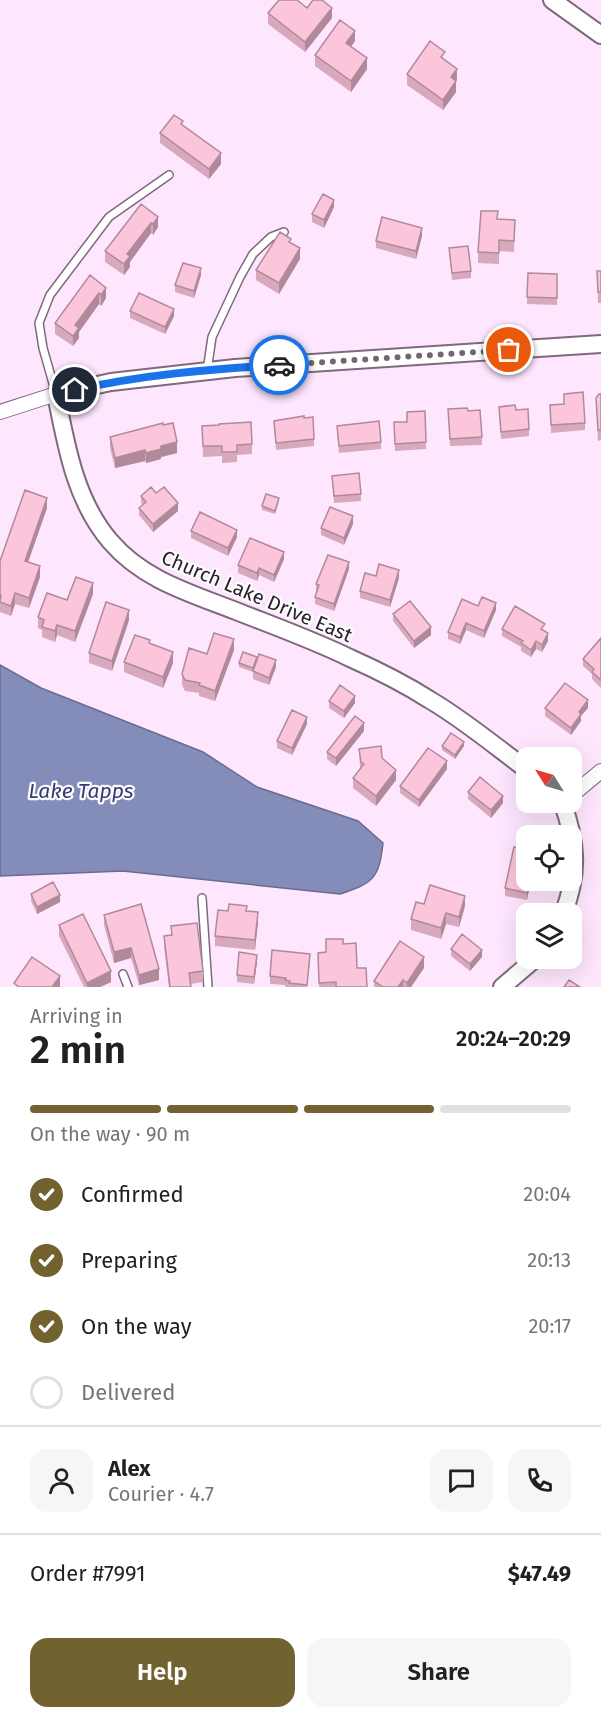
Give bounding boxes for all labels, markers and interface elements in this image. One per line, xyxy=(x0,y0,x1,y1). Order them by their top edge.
pin xyxy=(483,324,534,375)
icon: bag xyxy=(492,333,525,366)
courier xyxy=(249,335,309,395)
icon: car xyxy=(263,349,296,382)
pin xyxy=(49,364,100,415)
icon: home xyxy=(58,373,91,406)
street label: Church Lake Drive East xyxy=(158,545,357,647)
north arrow xyxy=(516,747,582,813)
map controls xyxy=(516,747,582,969)
water label: Lake Tapps xyxy=(28,778,134,804)
button: locate xyxy=(516,825,582,891)
button: layers xyxy=(516,903,582,969)
text: Arriving in xyxy=(30,1004,123,1028)
text: 20:24–20:29 xyxy=(456,1025,571,1052)
text: 2 min xyxy=(30,1027,126,1073)
text: On the way · 90 m xyxy=(30,1122,190,1146)
icon: check xyxy=(30,1178,63,1211)
text: Confirmed xyxy=(81,1181,184,1208)
text: 20:04 xyxy=(523,1182,571,1206)
icon: check xyxy=(30,1244,63,1277)
text: Preparing xyxy=(81,1247,177,1274)
text: 20:13 xyxy=(527,1248,571,1272)
icon: check xyxy=(30,1310,63,1343)
text: On the way xyxy=(81,1313,192,1340)
text: 20:17 xyxy=(528,1314,571,1338)
text: Delivered xyxy=(81,1379,176,1406)
button: person xyxy=(30,1449,93,1512)
button: chat xyxy=(430,1449,493,1512)
button: phone xyxy=(508,1449,571,1512)
text: Alex xyxy=(108,1455,151,1482)
text: Courier · 4.7 xyxy=(108,1482,214,1506)
text: Order #7991 xyxy=(30,1560,146,1587)
text: $47.49 xyxy=(508,1560,571,1587)
button: Help xyxy=(30,1638,295,1707)
button: Share xyxy=(307,1638,571,1707)

